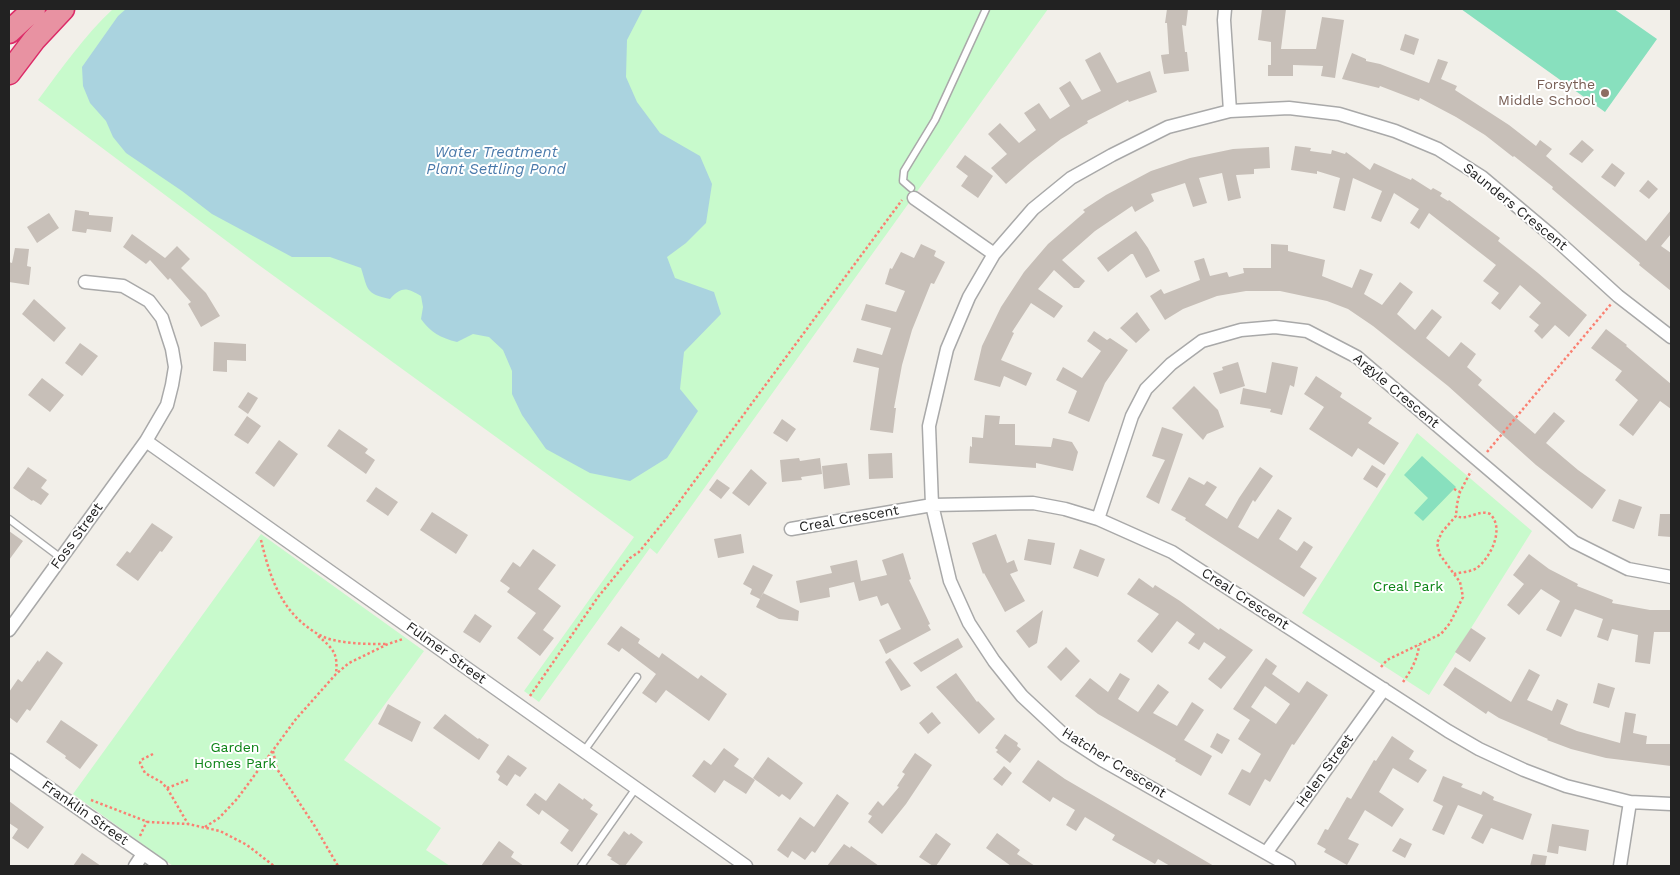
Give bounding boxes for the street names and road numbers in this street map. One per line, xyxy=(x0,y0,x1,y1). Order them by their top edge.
street label: Saunders Crescent xyxy=(1459,160,1571,254)
street label: Argyle Crescent xyxy=(1349,350,1443,432)
street label: Foss Street xyxy=(47,500,107,572)
street label: Creal Crescent xyxy=(798,502,900,536)
street label: Creal Crescent xyxy=(1198,564,1292,634)
street label: Fulmer Street xyxy=(403,618,489,688)
street label: Hatcher Crescent xyxy=(1059,724,1169,802)
street label: Helen Street xyxy=(1293,731,1357,811)
street label: Franklin Street xyxy=(39,777,131,849)

